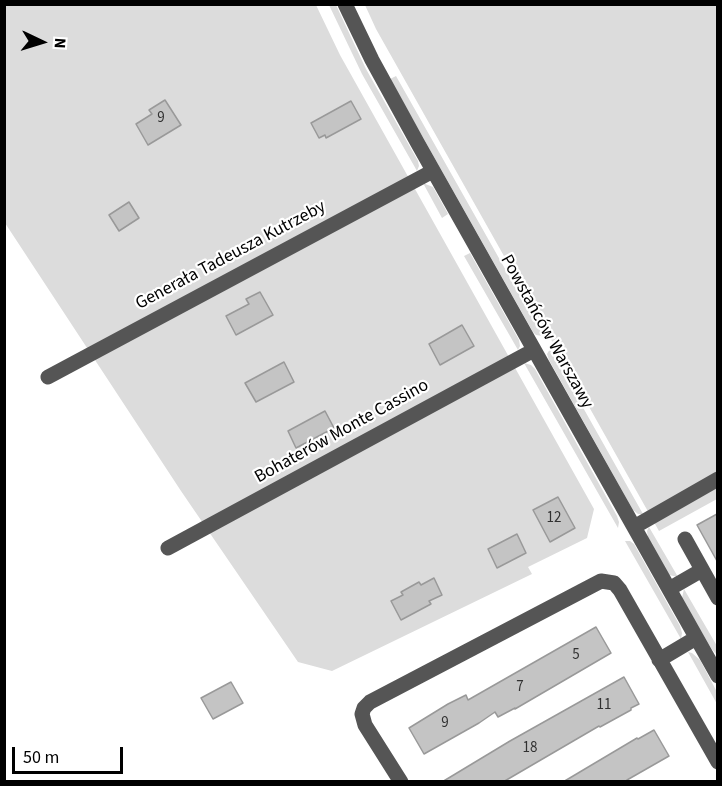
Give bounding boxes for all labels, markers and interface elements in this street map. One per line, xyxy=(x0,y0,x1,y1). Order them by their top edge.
north arrow xyxy=(12,12,72,72)
text: N xyxy=(49,37,71,49)
house number: 9 xyxy=(157,110,165,128)
street label: Generała Tadeusza Kutrzeby xyxy=(132,197,330,315)
street label: Powstańców Warszawy xyxy=(495,251,597,413)
street label: Bohaterów Monte Cassino xyxy=(251,375,433,489)
house number: 12 xyxy=(547,510,561,528)
house number: 5 xyxy=(572,647,580,665)
house number: 7 xyxy=(516,679,524,697)
house number: 11 xyxy=(597,697,611,715)
house number: 9 xyxy=(441,715,449,733)
scale bar xyxy=(15,735,126,773)
house number: 18 xyxy=(523,740,537,758)
text: 50 m xyxy=(23,745,59,770)

